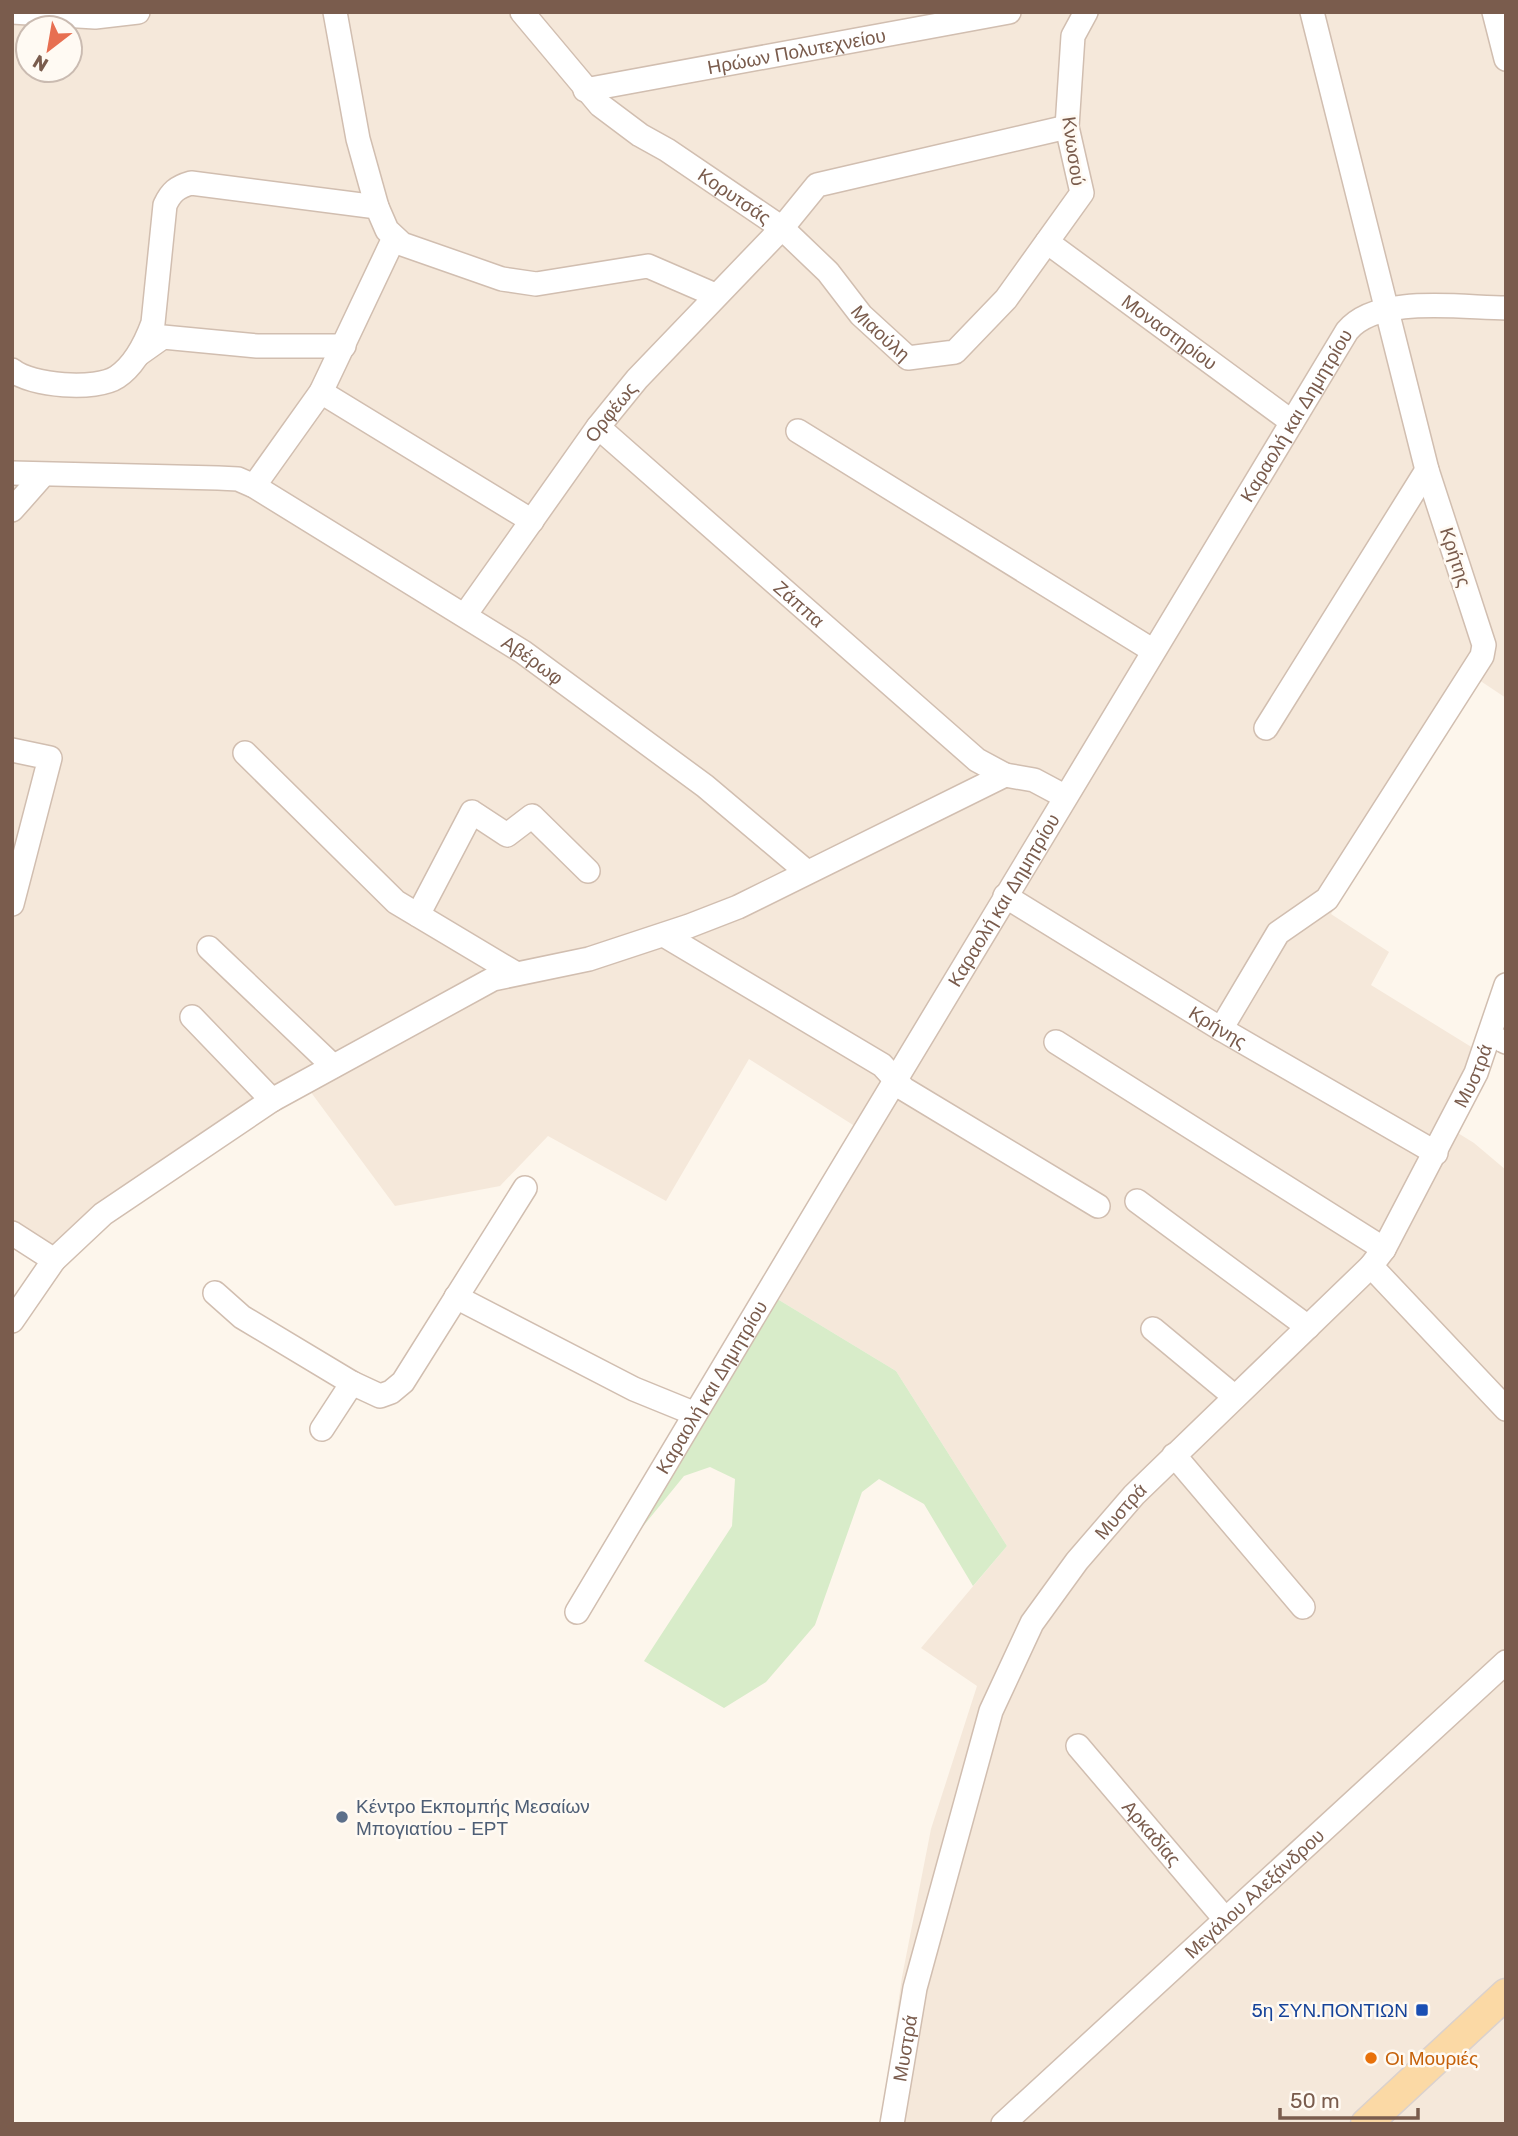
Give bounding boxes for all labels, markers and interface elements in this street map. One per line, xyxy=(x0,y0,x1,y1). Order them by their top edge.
north arrow xyxy=(14,14,84,84)
street label: Ηρώων Πολυτεχνείου xyxy=(705,24,888,79)
text: N xyxy=(29,50,52,77)
street label: Κνωσού xyxy=(1057,115,1090,187)
street label: Κορυτσάς xyxy=(693,163,775,229)
street label: Μοναστηρίου xyxy=(1117,290,1221,375)
street label: Μιαούλη xyxy=(846,301,915,366)
street label: Καραολή και Δημητρίου xyxy=(1235,325,1357,506)
street label: Ορφέως xyxy=(580,377,642,447)
street label: Κρήτης xyxy=(1435,524,1476,590)
street label: Ζάππα xyxy=(769,576,829,633)
street label: Αβέρωφ xyxy=(497,631,568,690)
street label: Καραολή και Δημητρίου xyxy=(943,810,1065,991)
street label: Κρήνης xyxy=(1185,1001,1251,1053)
street label: Μυστρά xyxy=(1449,1041,1497,1112)
street label: Καραολή και Δημητρίου xyxy=(651,1297,772,1478)
street label: Μυστρά xyxy=(1090,1478,1151,1544)
place label: Κέντρο Εκπομπής Μεσαίων Μπογιατίου - ΕΡΤ xyxy=(356,1795,590,1840)
street label: Αρκαδίας xyxy=(1117,1796,1186,1871)
marker: Κέντρο Εκπομπής Μεσαίων Μπογιατίου - ΕΡΤ xyxy=(334,1809,350,1825)
street label: Μεγάλου Αλεξάνδρου xyxy=(1180,1824,1329,1963)
place label: 5η ΣΥΝ.ΠΟΝΤΙΩΝ xyxy=(1252,1999,1408,2022)
marker: 5η ΣΥΝ.ΠΟΝΤΙΩΝ xyxy=(1414,2002,1430,2018)
street label: Μυστρά xyxy=(888,2013,922,2083)
place label: Οι Μουριές xyxy=(1385,2047,1478,2070)
marker: Οι Μουριές xyxy=(1363,2050,1379,2066)
scale bar xyxy=(1280,2076,1418,2120)
text: 50 m xyxy=(1290,2088,1340,2113)

